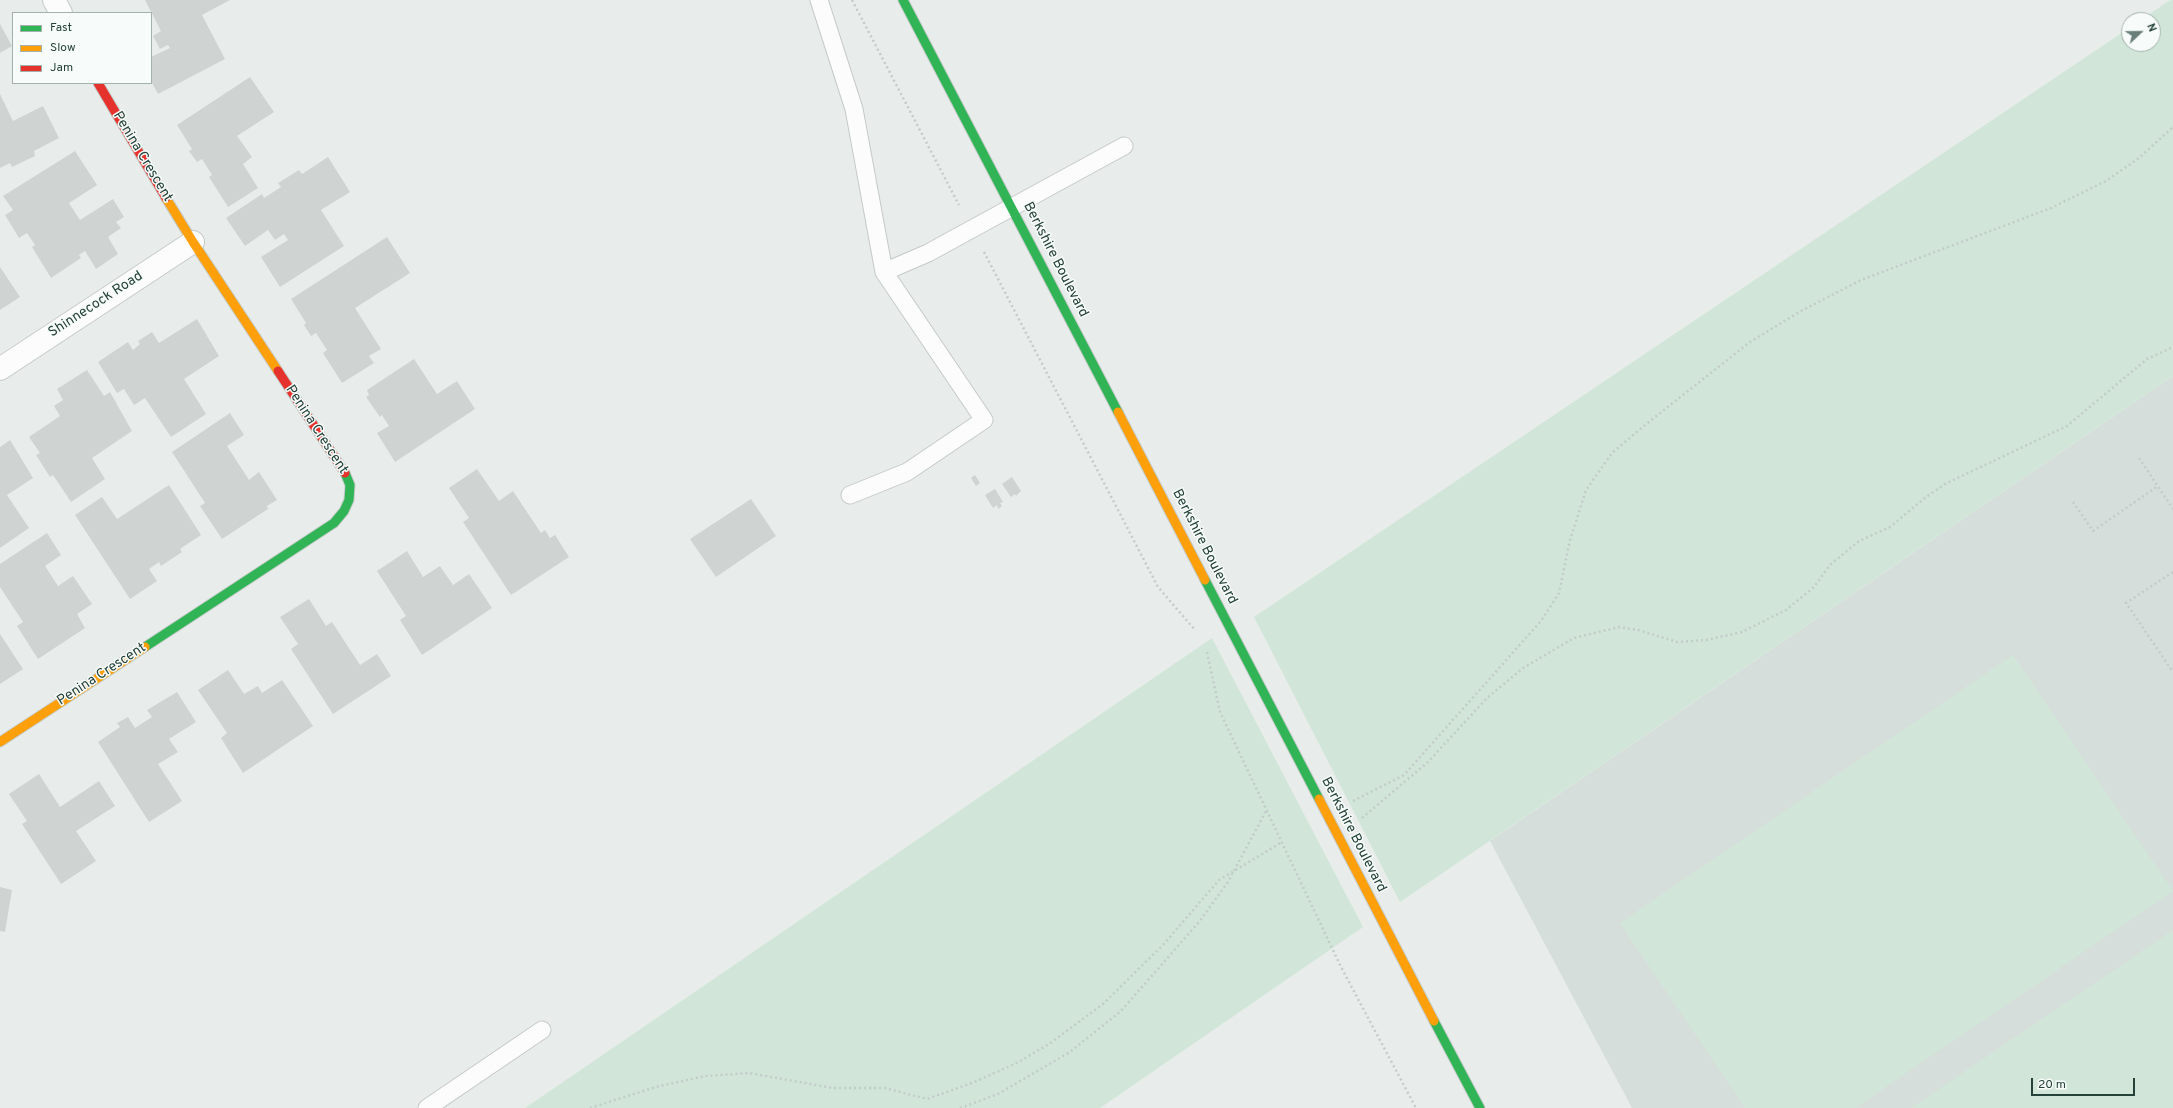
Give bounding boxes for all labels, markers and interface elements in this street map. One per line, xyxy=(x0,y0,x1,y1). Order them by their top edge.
legend xyxy=(12,12,152,84)
north arrow xyxy=(2121,12,2161,52)
text: Fast xyxy=(50,20,72,36)
text: N xyxy=(2143,22,2159,34)
text: Slow xyxy=(50,40,76,56)
text: Jam xyxy=(50,60,73,76)
street label: Penina Crescent xyxy=(108,109,176,205)
street label: Berkshire Boulevard xyxy=(1019,200,1091,320)
street label: Shinnecock Road xyxy=(46,268,146,342)
street label: Penina Crescent xyxy=(281,383,351,477)
street label: Berkshire Boulevard xyxy=(1168,487,1240,607)
street label: Penina Crescent xyxy=(55,640,149,710)
street label: Berkshire Boulevard xyxy=(1317,775,1389,895)
scale bar xyxy=(2033,1070,2137,1096)
text: 20 m xyxy=(2038,1077,2066,1093)

